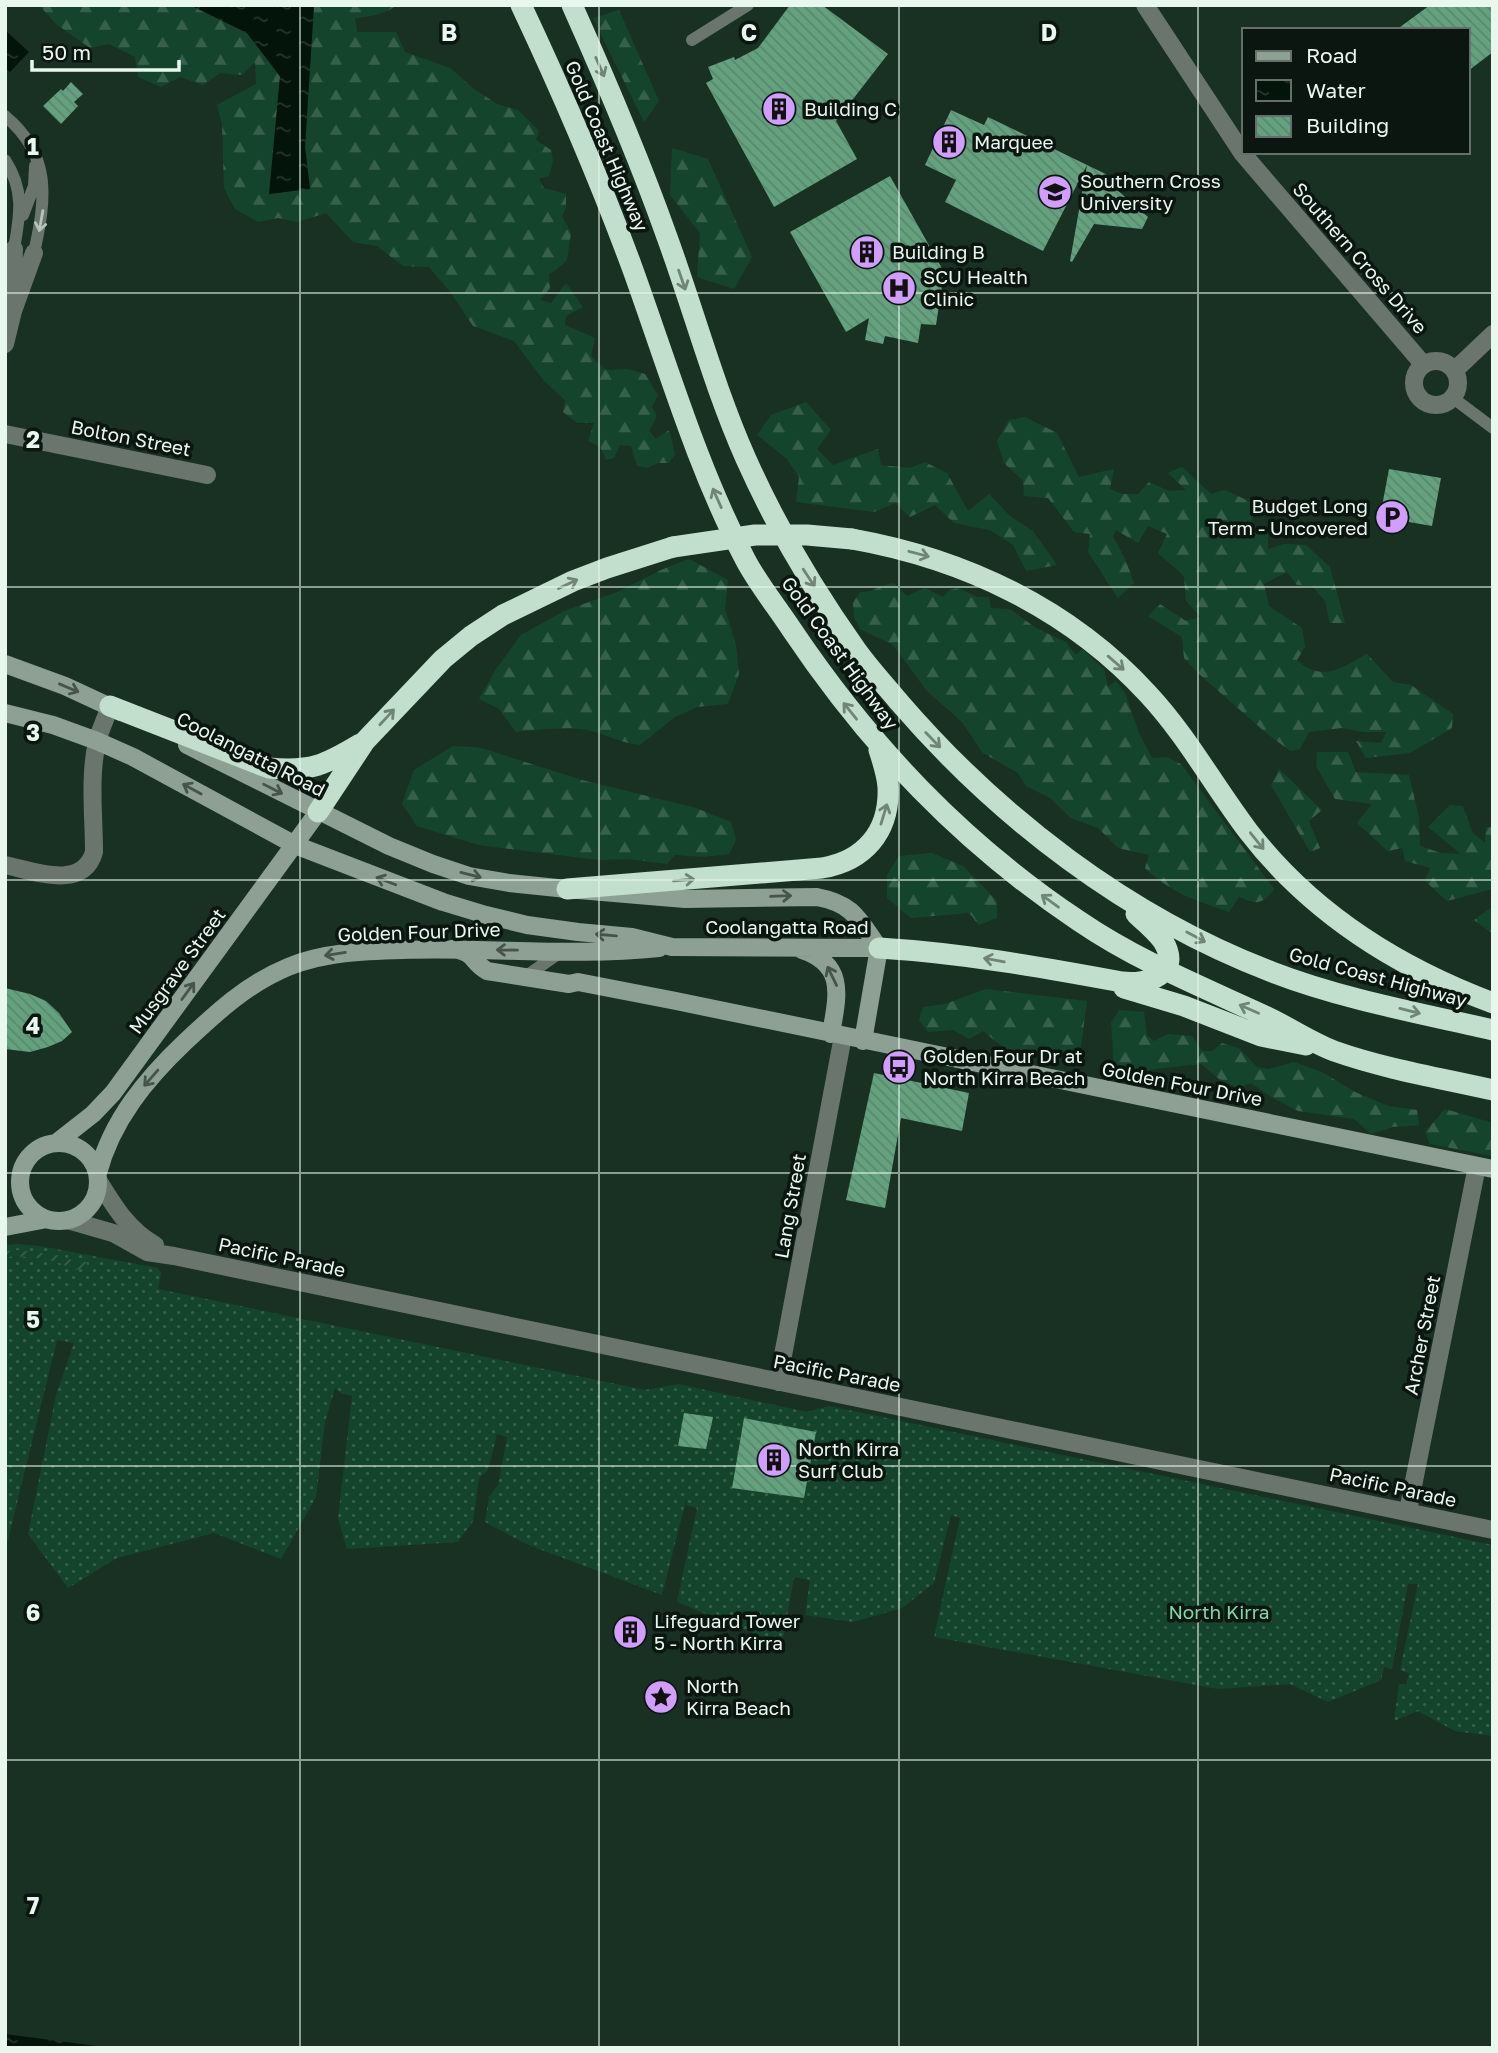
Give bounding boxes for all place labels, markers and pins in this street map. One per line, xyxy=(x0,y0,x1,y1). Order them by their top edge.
building icon: Building C xyxy=(760,90,798,128)
place label: Building C xyxy=(804,97,897,120)
building icon: Marquee xyxy=(930,123,968,161)
place label: Marquee xyxy=(974,130,1054,153)
place label: Southern Cross University xyxy=(1080,169,1221,214)
school or university icon: Southern Cross University xyxy=(1036,173,1074,211)
building icon: Building B xyxy=(848,233,886,271)
place label: Building B xyxy=(892,240,985,263)
place label: SCU Health Clinic xyxy=(923,265,1028,310)
hospital icon: SCU Health Clinic xyxy=(880,269,918,307)
place label: Budget Long Term - Uncovered xyxy=(1208,494,1368,539)
parking icon: Budget Long Term - Uncovered xyxy=(1373,498,1411,536)
place label: Golden Four Dr at North Kirra Beach xyxy=(923,1044,1086,1089)
bus stop icon: Golden Four Dr at North Kirra Beach xyxy=(880,1048,918,1086)
place label: North Kirra Surf Club xyxy=(798,1437,899,1482)
building icon: North Kirra Surf Club xyxy=(755,1441,793,1479)
place label: Lifeguard Tower 5 - North Kirra xyxy=(654,1609,801,1654)
building icon: Lifeguard Tower 5 - North Kirra xyxy=(611,1613,649,1651)
place label: North Kirra Beach xyxy=(686,1674,791,1719)
place icon: North Kirra Beach xyxy=(642,1678,680,1716)

